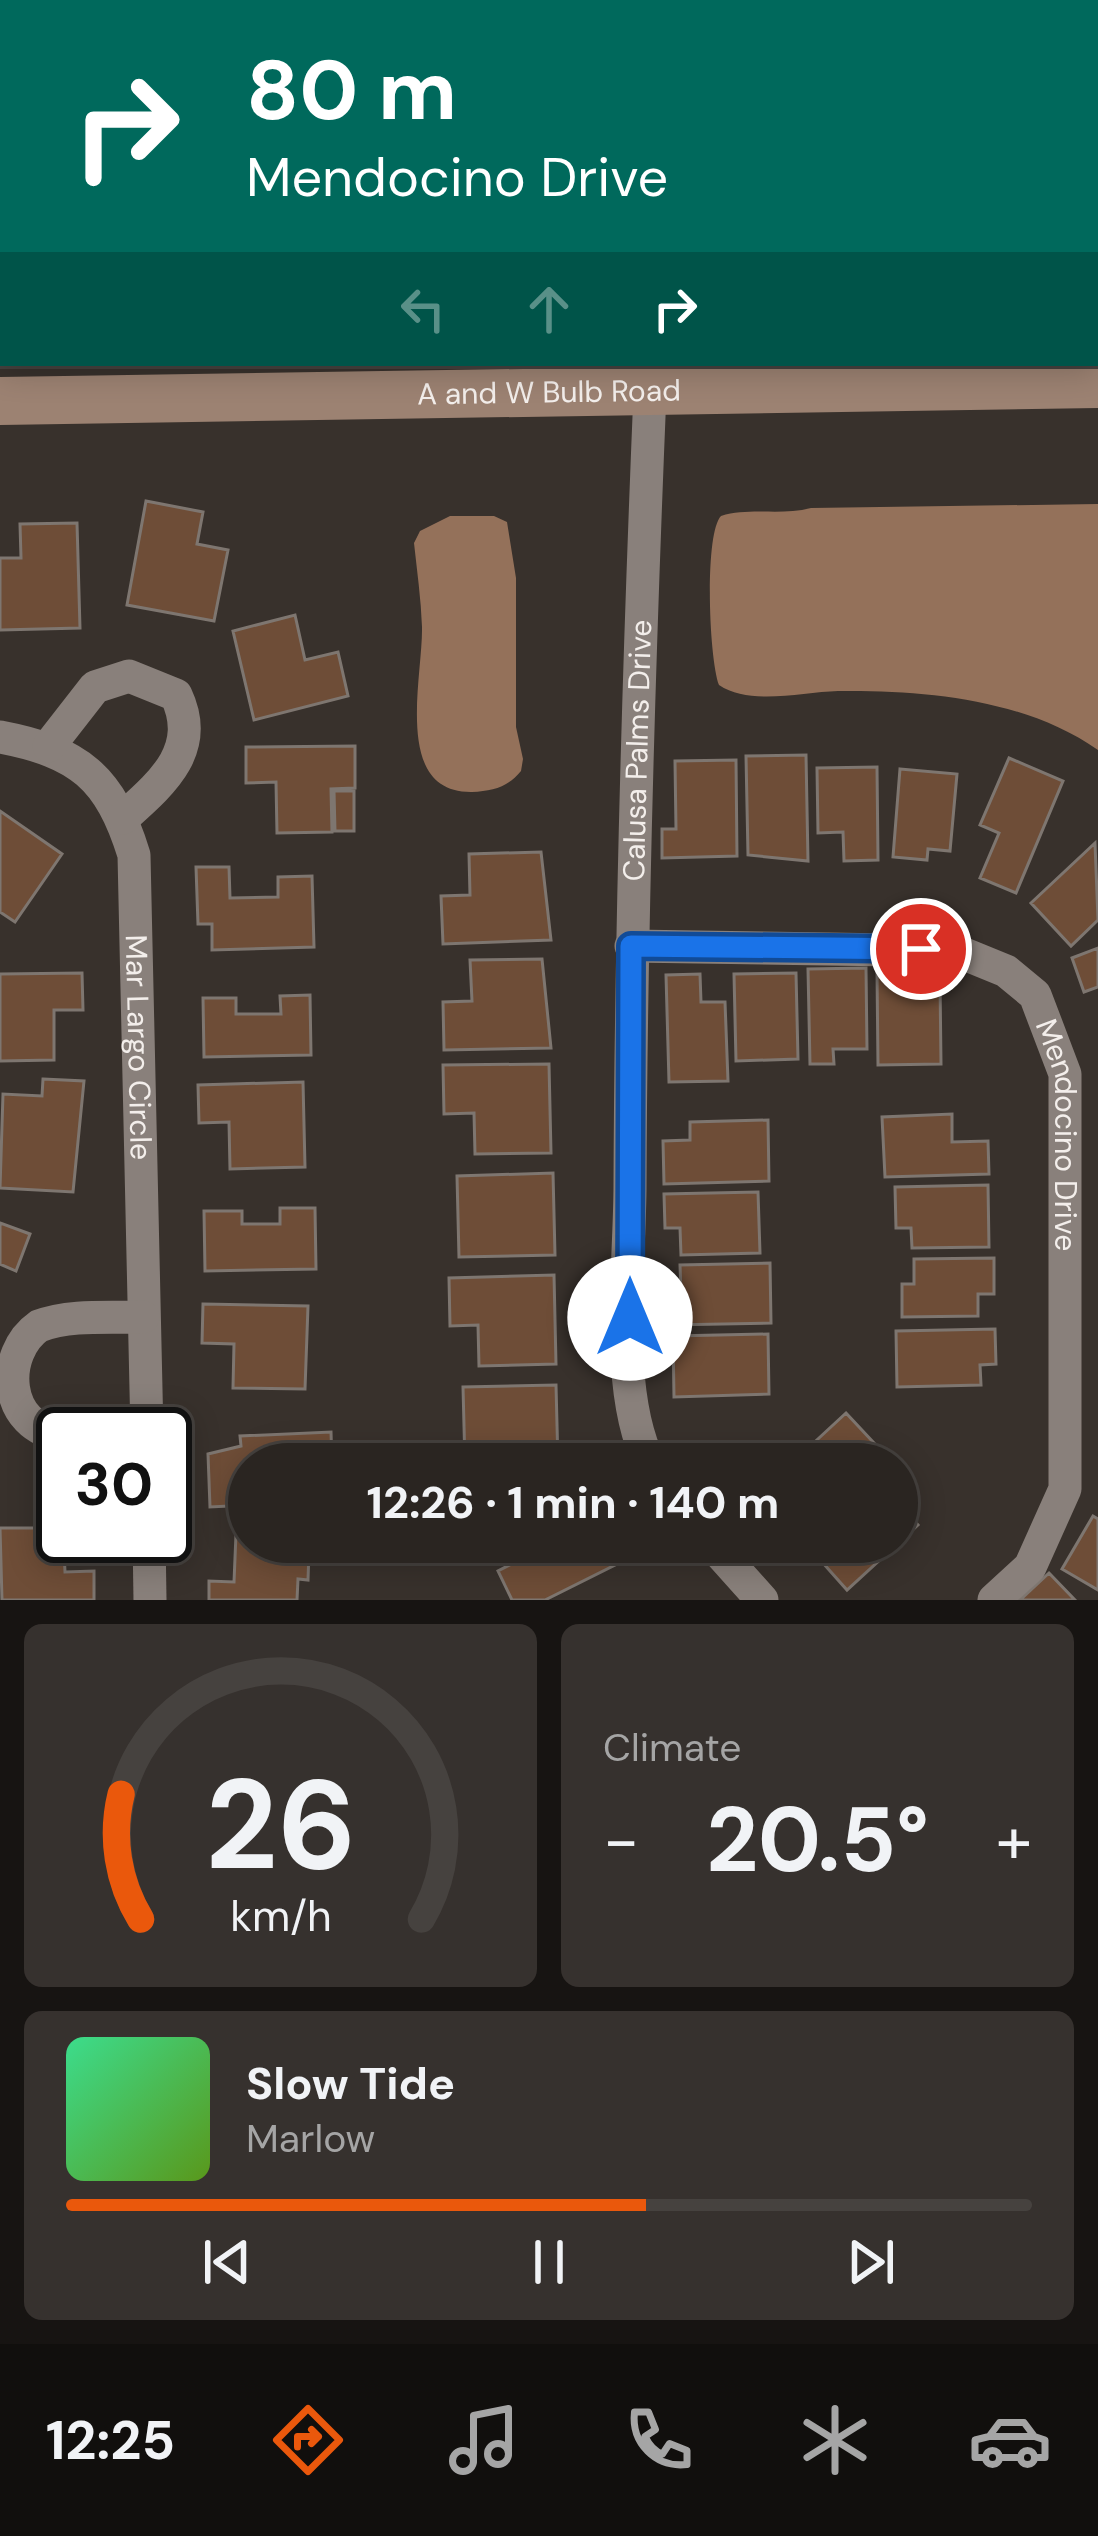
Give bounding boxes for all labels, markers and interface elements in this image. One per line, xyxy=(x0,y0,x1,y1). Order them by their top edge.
text: 80 m xyxy=(246,36,457,145)
icon: right xyxy=(48,48,204,204)
text: Mendocino Drive xyxy=(246,142,668,213)
icon: left xyxy=(390,276,456,342)
icon: ahead xyxy=(516,276,582,342)
icon: right xyxy=(642,276,708,342)
street label: A and W Bulb Road xyxy=(417,370,681,414)
street label: Calusa Palms Drive xyxy=(614,619,660,882)
pin xyxy=(870,898,972,1000)
icon: arrive xyxy=(888,916,954,982)
street label: Mar Largo Circle xyxy=(117,934,161,1161)
street label: Mendocino Drive xyxy=(1027,1013,1085,1251)
position arrow xyxy=(567,1255,693,1381)
speed limit sign: 30 xyxy=(36,1407,192,1563)
text: 12:26 · 1 min · 140 m xyxy=(367,1473,779,1532)
text: Climate xyxy=(603,1722,741,1773)
text: 26 xyxy=(205,1744,356,1907)
text: 20.5° xyxy=(706,1782,929,1899)
text: − xyxy=(603,1798,639,1883)
text: + xyxy=(996,1798,1032,1883)
text: km/h xyxy=(230,1887,331,1943)
text: Slow Tide xyxy=(246,2054,455,2113)
text: Marlow xyxy=(246,2113,375,2164)
icon: previous xyxy=(194,2229,260,2295)
icon: pause xyxy=(516,2229,582,2295)
icon: next xyxy=(838,2229,904,2295)
icon: directions xyxy=(266,2398,350,2482)
icon: music xyxy=(442,2398,526,2482)
icon: phone xyxy=(617,2398,701,2482)
icon: climate xyxy=(793,2398,877,2482)
icon: car xyxy=(968,2398,1052,2482)
text: 12:25 xyxy=(46,2405,175,2476)

